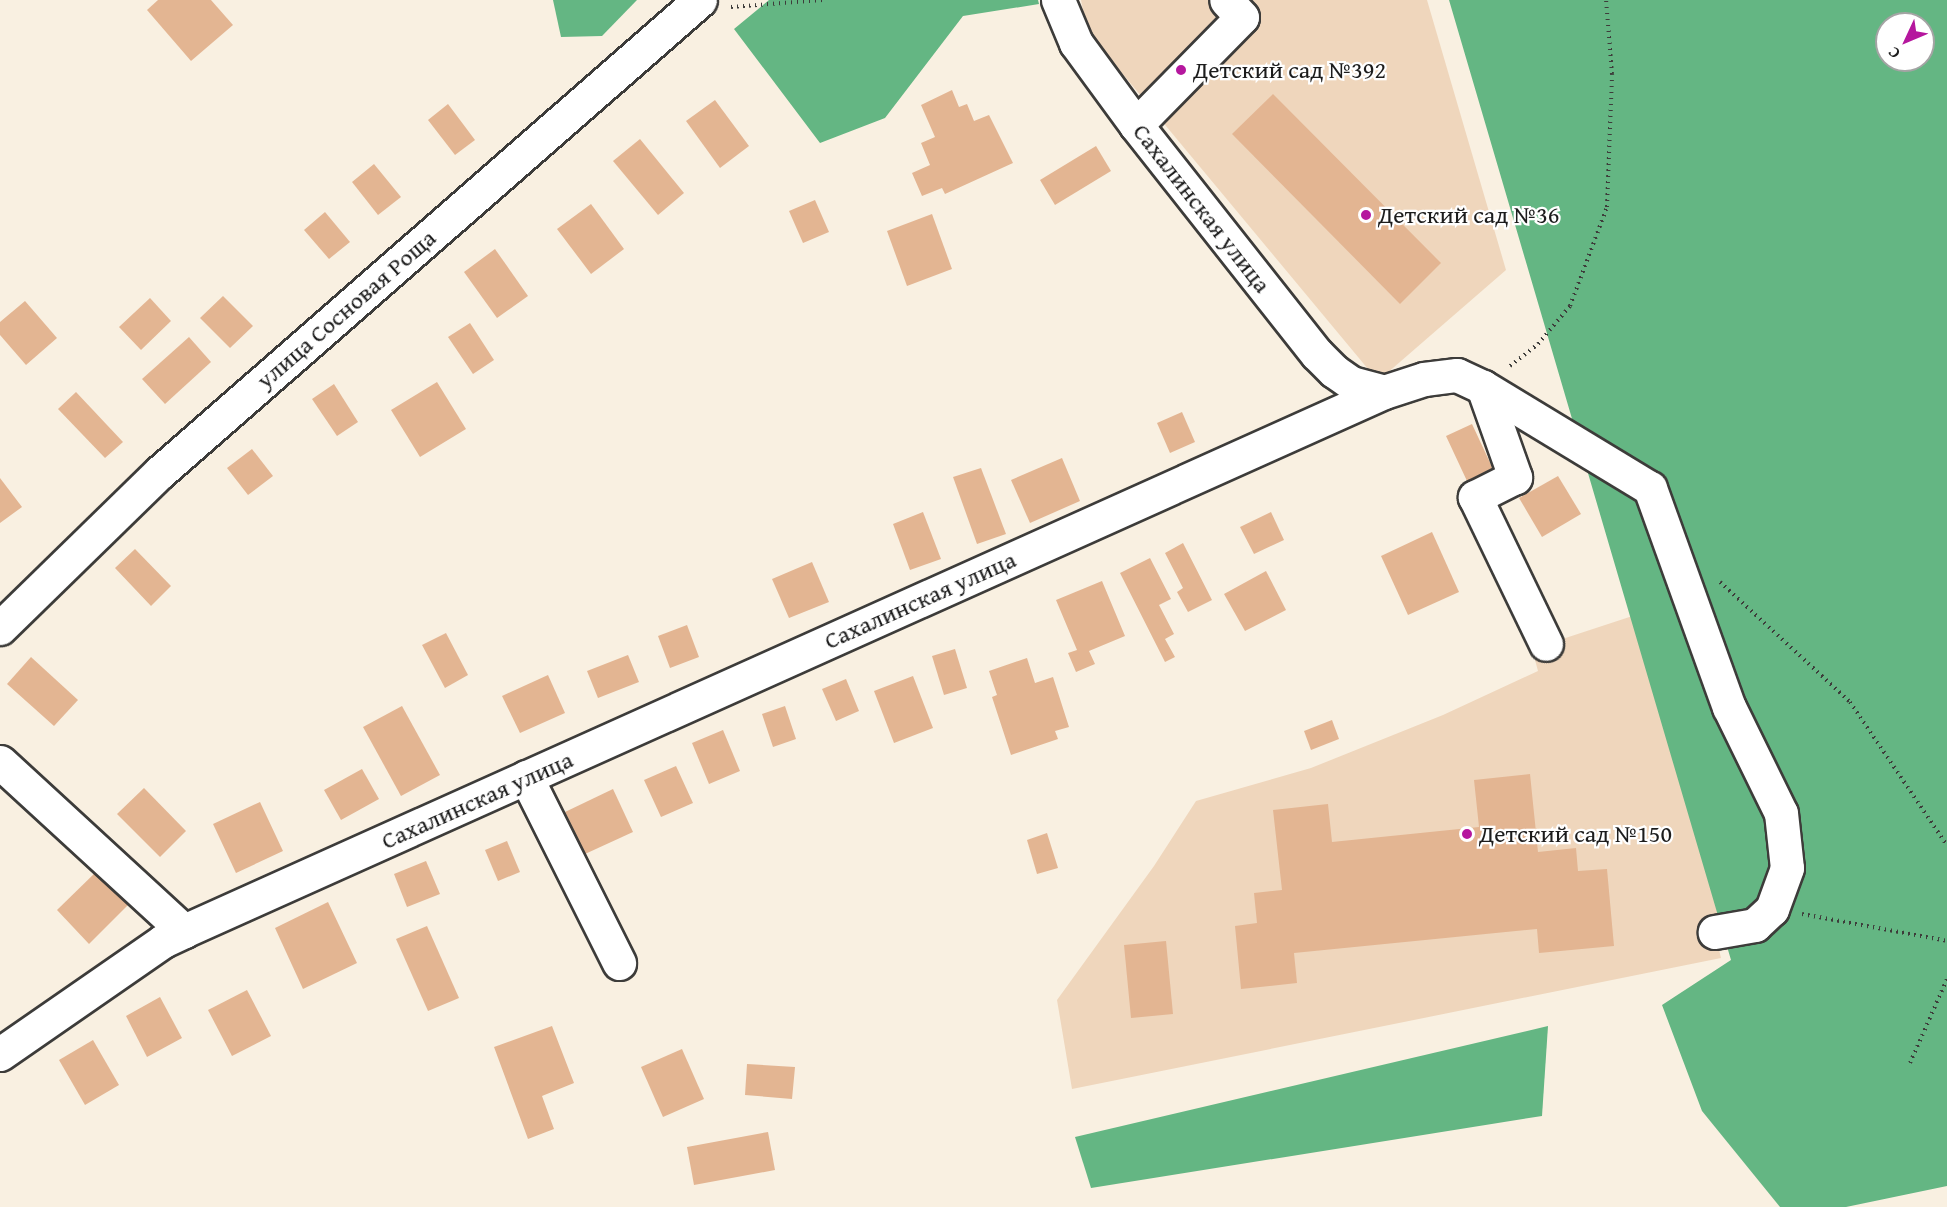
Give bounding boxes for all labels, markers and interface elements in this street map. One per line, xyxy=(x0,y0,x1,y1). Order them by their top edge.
north arrow xyxy=(1875,12,1935,72)
text: С xyxy=(1882,42,1905,65)
place label: Детский сад №392 xyxy=(1193,56,1386,84)
marker: Детский сад №392 xyxy=(1174,63,1188,77)
street label: Сахалинская улица xyxy=(1127,118,1277,298)
place label: Детский сад №36 xyxy=(1378,201,1559,229)
marker: Детский сад №36 xyxy=(1359,208,1373,222)
street label: улица Сосновая Роща xyxy=(251,223,441,395)
street label: Сахалинская улица xyxy=(820,545,1020,655)
street label: Сахалинская улица xyxy=(377,745,577,855)
place label: Детский сад №150 xyxy=(1479,820,1672,848)
marker: Детский сад №150 xyxy=(1460,827,1474,841)

